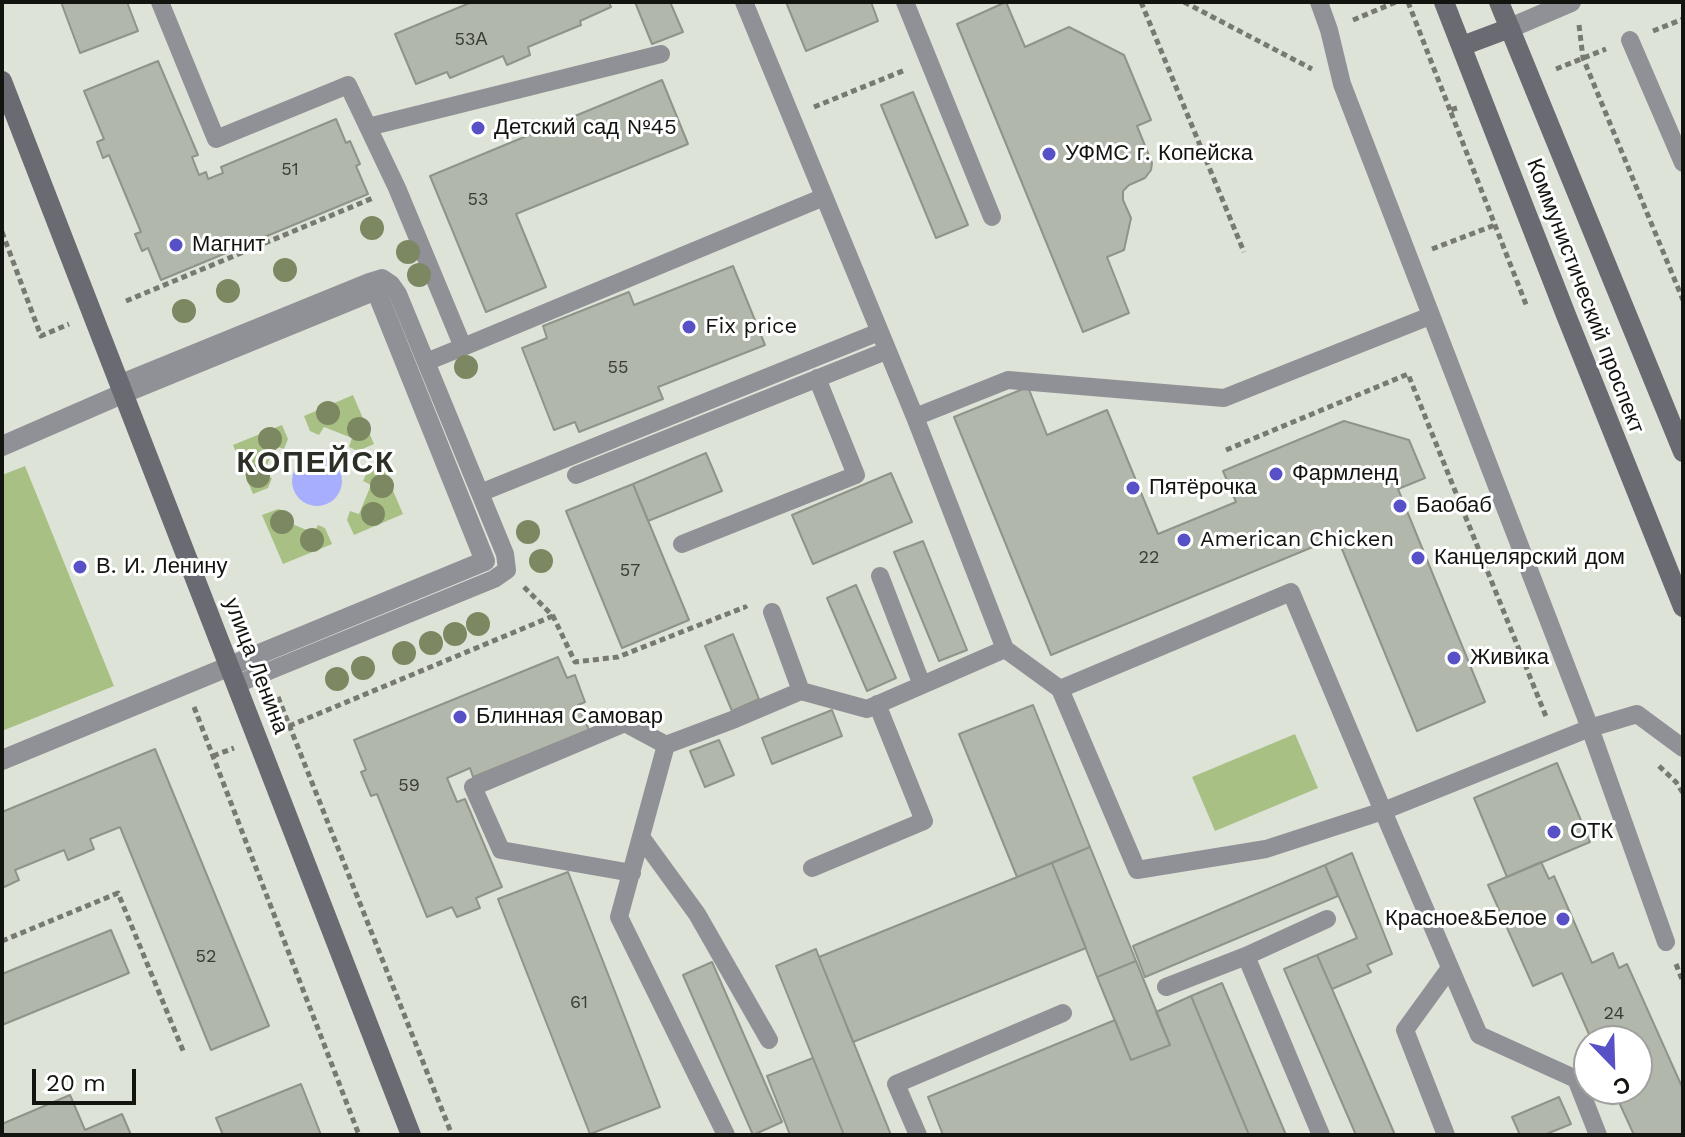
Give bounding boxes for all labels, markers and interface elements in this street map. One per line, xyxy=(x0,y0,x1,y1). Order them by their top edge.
house number: 53А xyxy=(455,29,487,51)
place label: Детский сад №45 xyxy=(494,115,677,141)
marker: Детский сад №45 xyxy=(469,119,487,137)
place label: УФМС г. Копейска xyxy=(1065,141,1253,167)
marker: УФМС г. Копейска xyxy=(1040,145,1058,163)
street label: Коммунистический проспект xyxy=(1520,155,1650,437)
house number: 51 xyxy=(281,159,299,181)
house number: 53 xyxy=(468,189,488,211)
place label: Магнит xyxy=(192,232,265,258)
marker: Магнит xyxy=(167,236,185,254)
place label: Fix price xyxy=(705,314,797,340)
marker: Fix price xyxy=(680,318,698,336)
house number: 55 xyxy=(608,357,628,379)
district label: КОПЕЙСК xyxy=(237,445,395,481)
place label: Фармленд xyxy=(1292,461,1398,487)
marker: Фармленд xyxy=(1267,465,1285,483)
place label: Пятёрочка xyxy=(1149,475,1257,501)
marker: Пятёрочка xyxy=(1124,479,1142,497)
place label: Баобаб xyxy=(1416,493,1492,519)
marker: Баобаб xyxy=(1391,497,1409,515)
place label: American Chicken xyxy=(1200,527,1394,553)
marker: American Chicken xyxy=(1175,531,1193,549)
place label: Канцелярский дом xyxy=(1434,545,1625,571)
house number: 22 xyxy=(1139,547,1159,569)
marker: Канцелярский дом xyxy=(1409,549,1427,567)
place label: В. И. Ленину xyxy=(96,554,227,580)
marker: В. И. Ленину xyxy=(71,558,89,576)
house number: 57 xyxy=(620,560,640,582)
street label: улица Ленина xyxy=(218,594,294,738)
place label: Живика xyxy=(1470,645,1549,671)
marker: Живика xyxy=(1445,649,1463,667)
place label: Блинная Самовар xyxy=(476,704,663,730)
marker: Блинная Самовар xyxy=(451,708,469,726)
house number: 59 xyxy=(398,775,420,797)
place label: ОТК xyxy=(1570,819,1613,845)
marker: ОТК xyxy=(1545,823,1563,841)
place label: Красное&Белое xyxy=(1385,906,1547,932)
marker: Красное&Белое xyxy=(1554,910,1572,928)
house number: 52 xyxy=(196,946,216,968)
house number: 61 xyxy=(570,992,588,1014)
house number: 24 xyxy=(1604,1003,1624,1025)
north arrow xyxy=(1573,1025,1653,1105)
scale bar xyxy=(36,1053,140,1103)
text: 20 m xyxy=(46,1069,106,1097)
text: С xyxy=(1610,1071,1634,1100)

